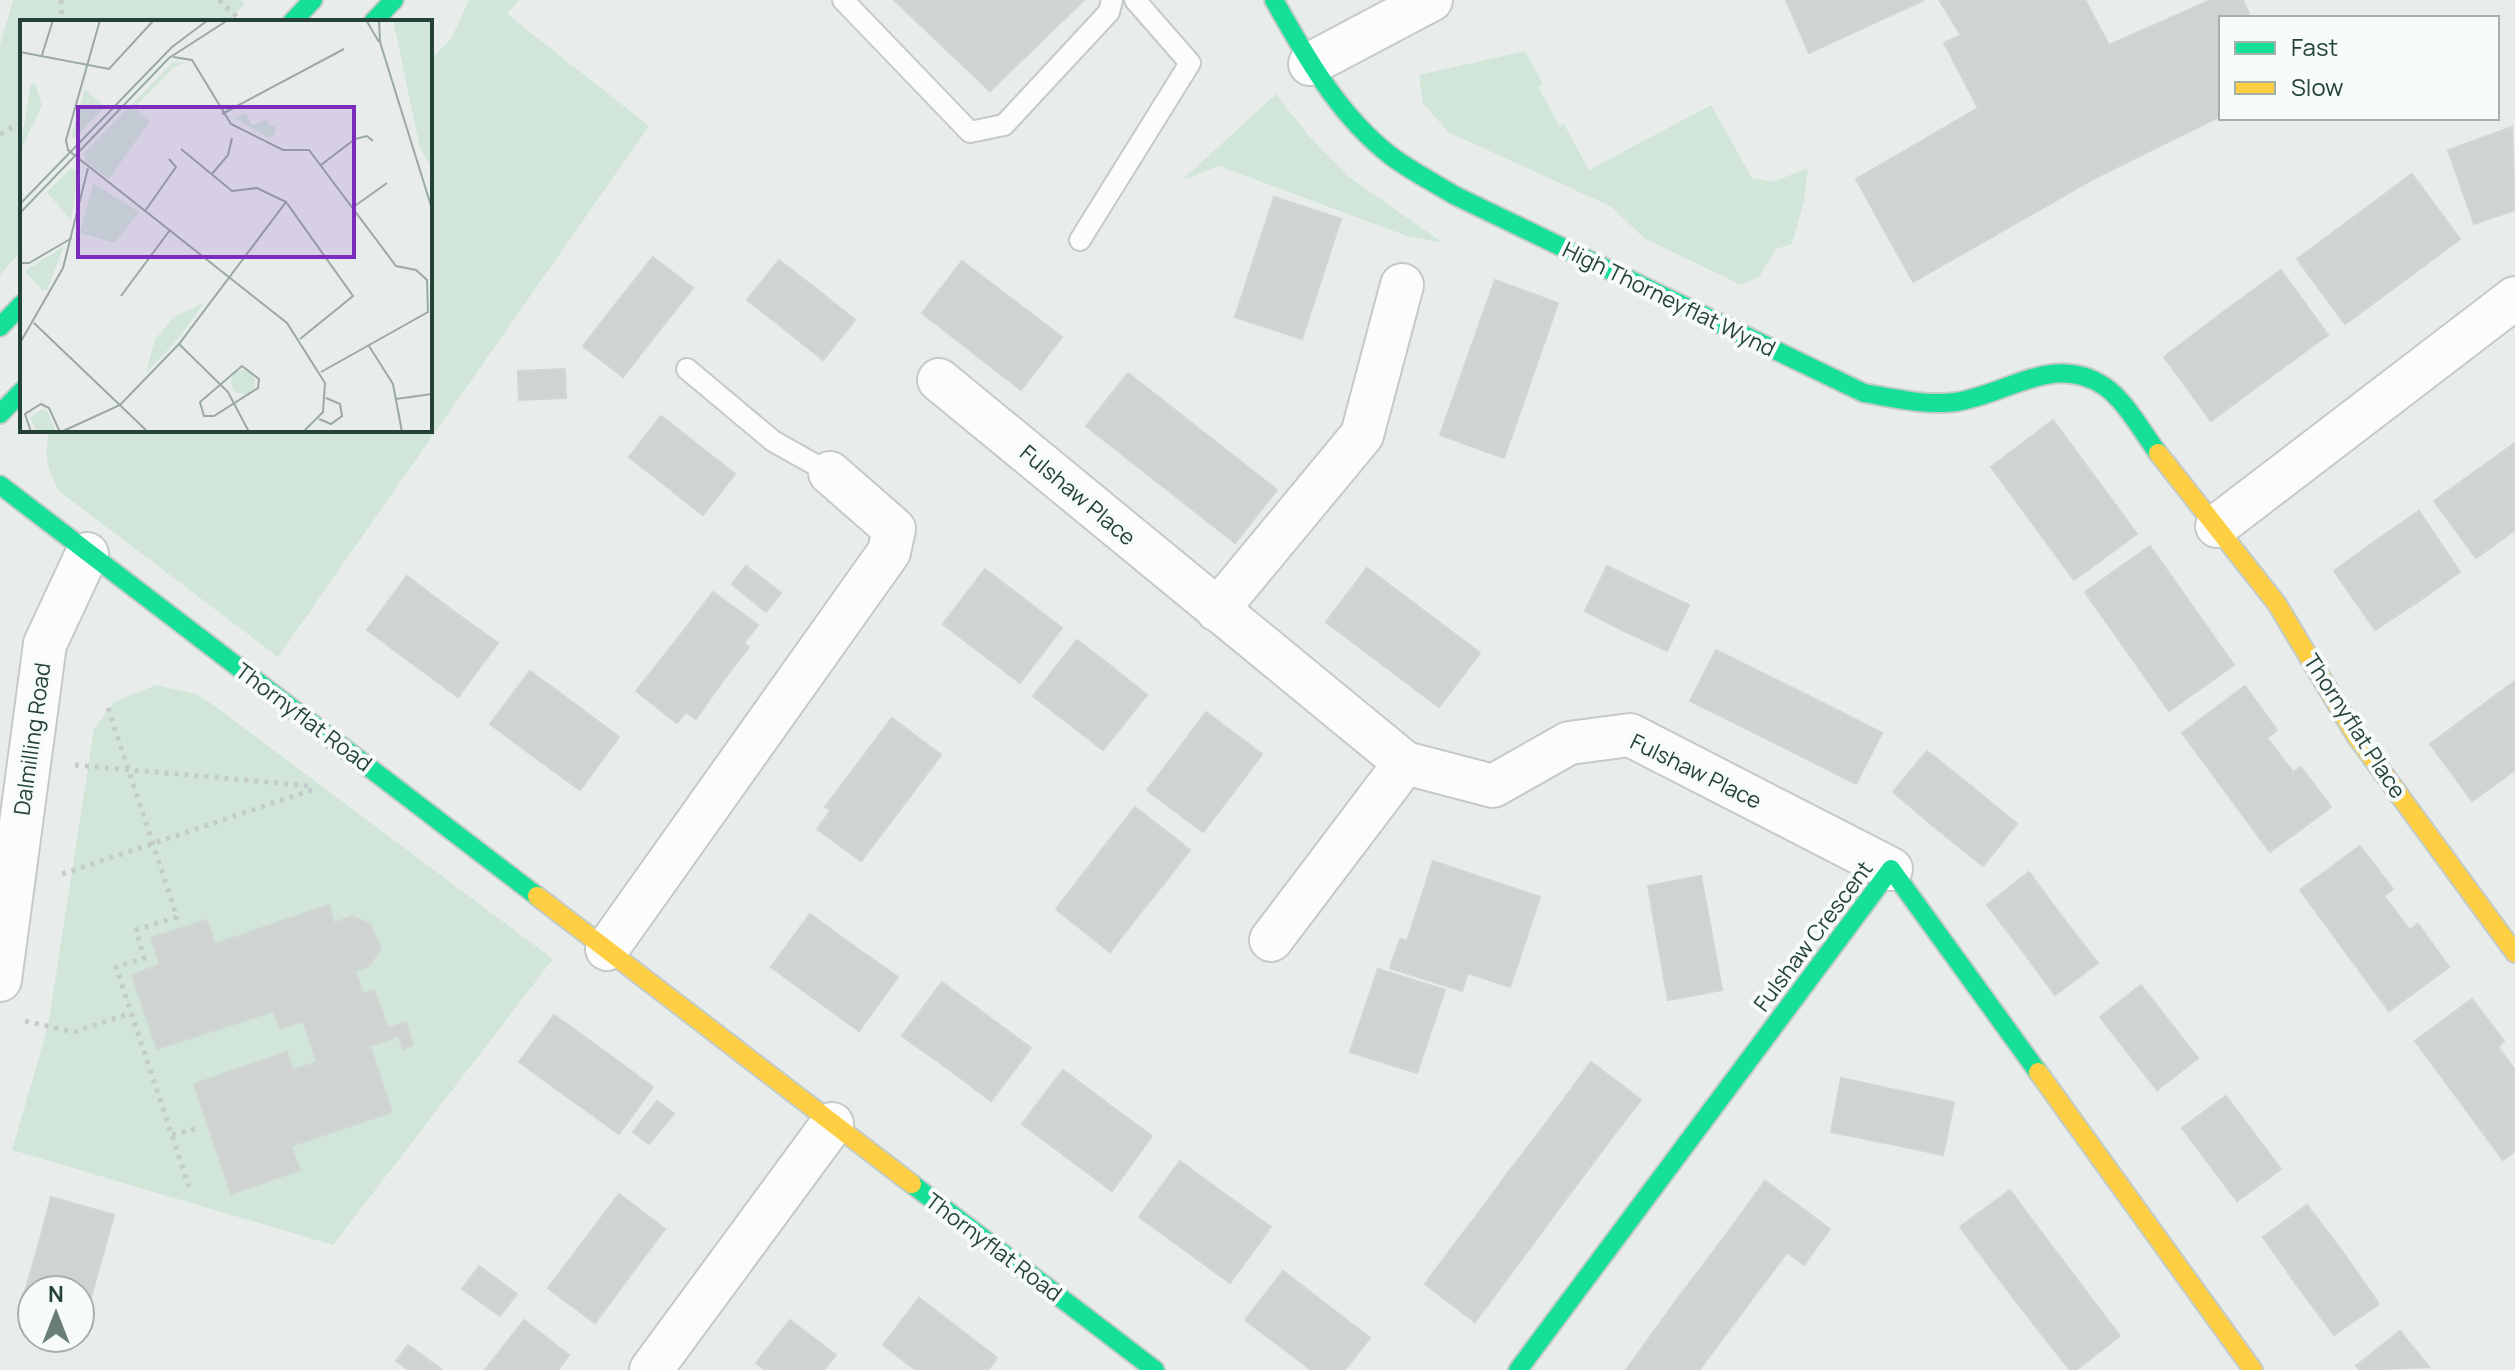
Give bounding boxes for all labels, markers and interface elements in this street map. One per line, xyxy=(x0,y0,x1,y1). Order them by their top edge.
legend xyxy=(2219,16,2499,120)
inset map xyxy=(20,20,432,432)
text: Fast xyxy=(2291,30,2338,63)
text: Slow xyxy=(2291,70,2344,103)
street label: High Thorneyflat Wynd xyxy=(1558,234,1780,364)
street label: Fulshaw Place xyxy=(1014,438,1142,552)
street label: Thornyflat Place xyxy=(2297,648,2413,804)
street label: Thornyflat Road xyxy=(230,656,378,778)
street label: Dalmilling Road xyxy=(6,661,58,817)
street label: Fulshaw Place xyxy=(1625,726,1767,816)
street label: Fulshaw Crescent xyxy=(1747,855,1880,1017)
street label: Thornyflat Road xyxy=(920,1186,1068,1308)
north arrow xyxy=(16,1274,96,1354)
text: N xyxy=(48,1279,64,1309)

